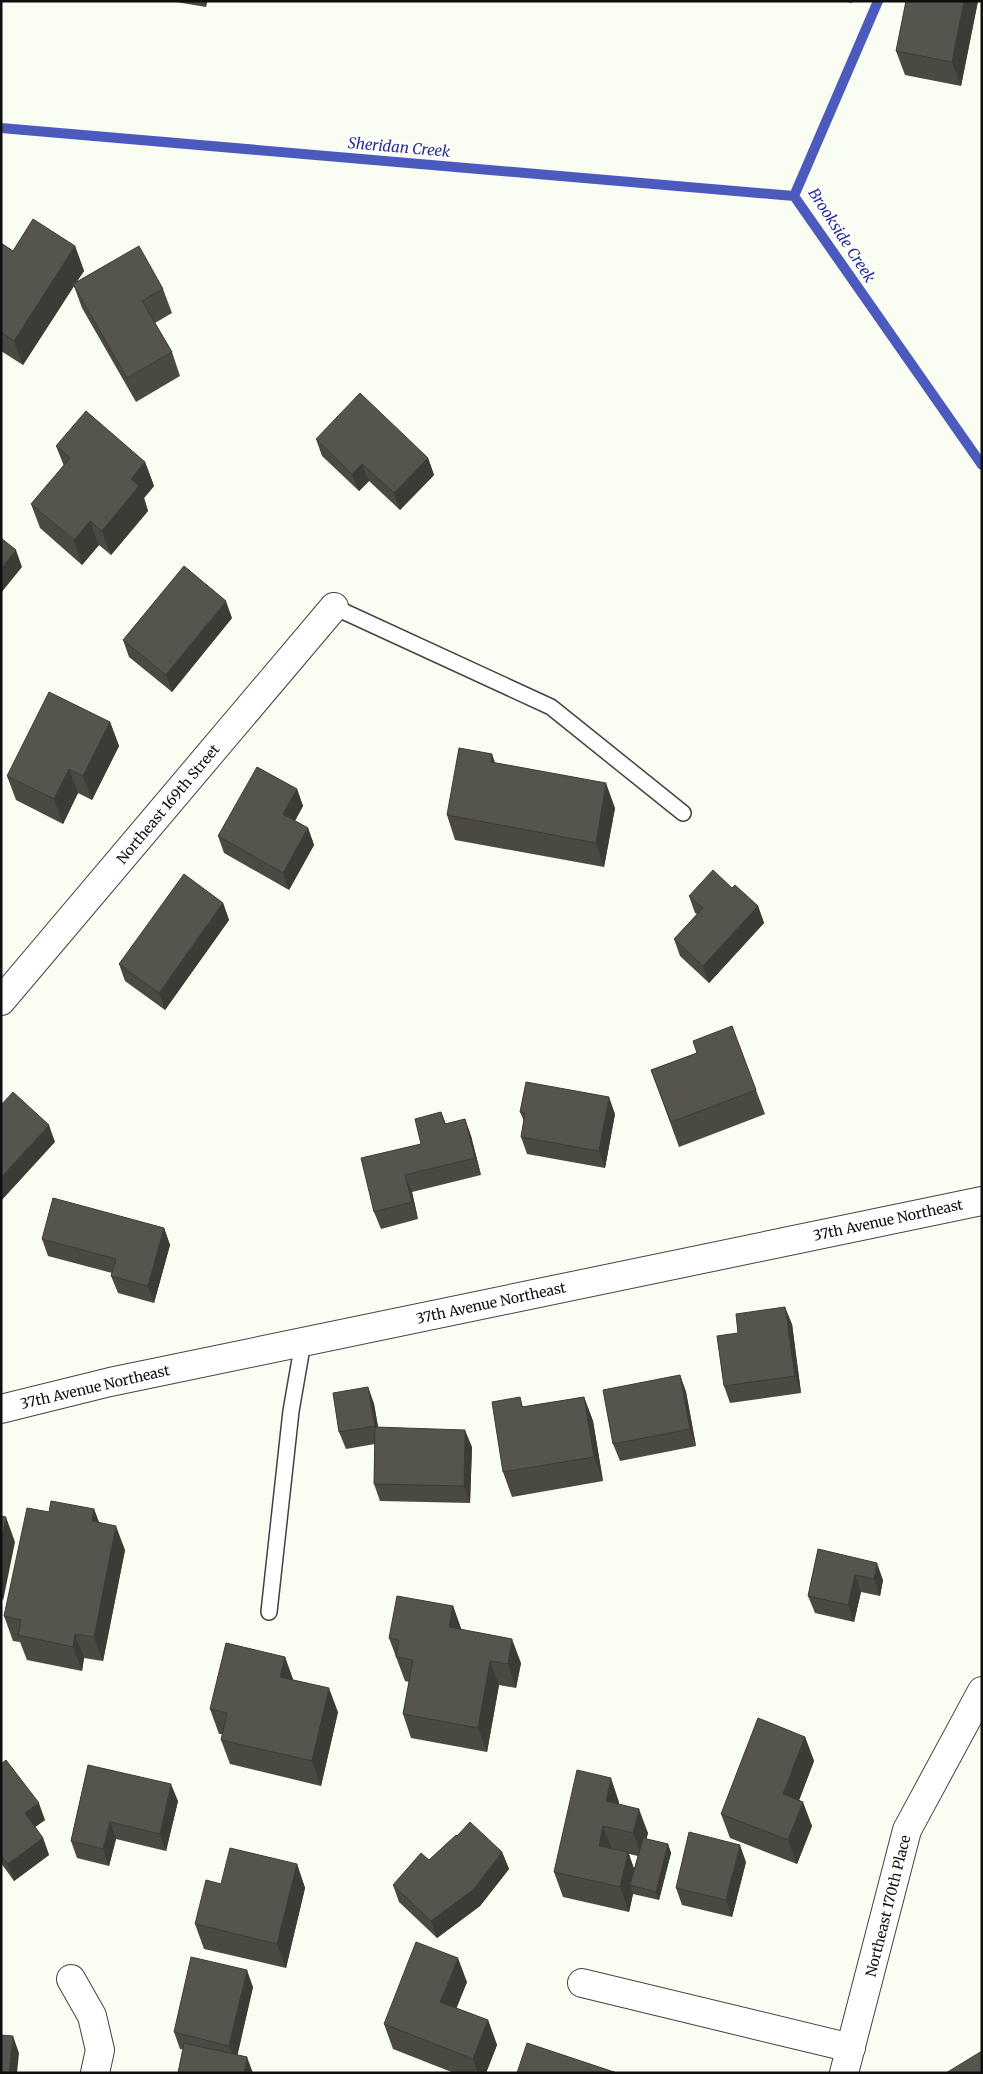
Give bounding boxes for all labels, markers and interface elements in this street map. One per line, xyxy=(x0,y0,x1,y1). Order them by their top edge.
water label: Sheridan Creek xyxy=(347,133,452,161)
water label: Brookside Creek xyxy=(804,184,880,286)
street label: Northeast 169th Street xyxy=(113,740,224,867)
street label: 37th Avenue Northeast xyxy=(811,1195,965,1245)
street label: 37th Avenue Northeast xyxy=(414,1278,568,1328)
street label: 37th Avenue Northeast xyxy=(19,1361,172,1413)
street label: Northeast 170th Place xyxy=(862,1833,914,1979)

